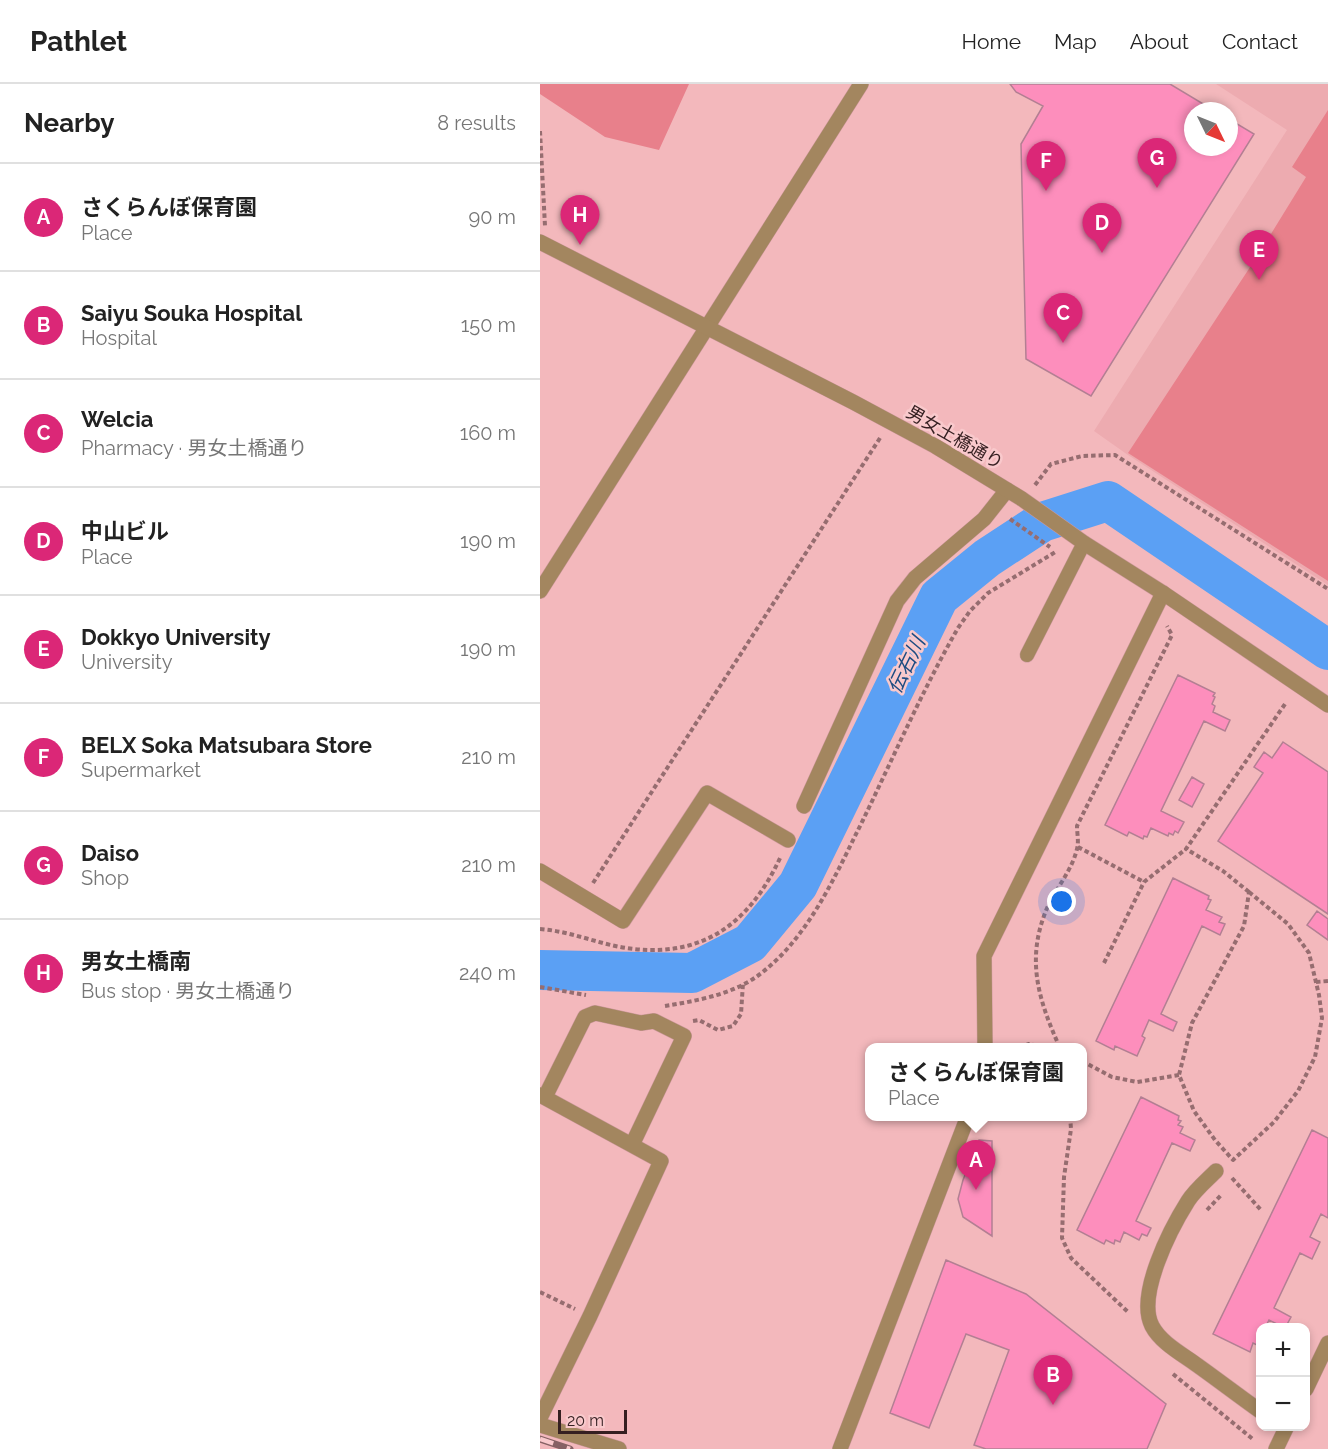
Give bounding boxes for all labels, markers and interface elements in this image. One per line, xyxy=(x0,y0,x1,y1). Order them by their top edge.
text: Pathlet xyxy=(30,25,127,58)
text: Home xyxy=(962,29,1021,54)
text: Map xyxy=(1054,29,1097,54)
text: About xyxy=(1130,29,1189,54)
text: Contact xyxy=(1222,29,1298,54)
north arrow xyxy=(1184,102,1238,156)
text: Nearby xyxy=(24,108,114,138)
text: 8 results xyxy=(437,111,516,135)
pin: G xyxy=(1138,138,1176,188)
pin: F xyxy=(1026,141,1066,191)
text: さくらんぼ保育園 xyxy=(81,194,257,220)
pin: H xyxy=(560,196,600,245)
pin: D xyxy=(1082,204,1122,253)
text: A xyxy=(37,205,50,229)
text: 90 m xyxy=(469,205,516,229)
text: Place xyxy=(81,221,132,245)
pin: E xyxy=(1240,230,1278,280)
pin: C xyxy=(1044,294,1082,343)
text: Saiyu Souka Hospital xyxy=(81,300,302,326)
text: B xyxy=(37,313,50,337)
text: 150 m xyxy=(461,313,516,337)
text: Hospital xyxy=(81,326,157,350)
street label: 男女土橋通り xyxy=(903,401,1007,473)
text: Welcia xyxy=(81,406,153,432)
text: C xyxy=(37,421,50,445)
text: 160 m xyxy=(460,421,516,445)
text: Pharmacy · 男女土橋通り xyxy=(81,436,307,460)
text: 中山ビル xyxy=(81,518,169,544)
text: D xyxy=(36,529,51,553)
text: 190 m xyxy=(460,529,516,553)
text: Place xyxy=(81,545,132,569)
text: Dokkyo University xyxy=(81,624,271,650)
water label: 伝右川 xyxy=(882,631,931,697)
text: E xyxy=(37,637,50,661)
text: 190 m xyxy=(460,637,516,661)
text: University xyxy=(81,650,173,674)
text: BELX Soka Matsubara Store xyxy=(81,732,372,758)
text: F xyxy=(38,745,49,769)
text: 210 m xyxy=(461,745,516,769)
text: Supermarket xyxy=(81,758,201,782)
text: Daiso xyxy=(81,840,139,866)
text: G xyxy=(36,853,51,877)
text: 210 m xyxy=(461,853,516,877)
text: Shop xyxy=(81,866,129,890)
your location xyxy=(1047,887,1076,916)
text: 男女土橋南 xyxy=(81,948,191,974)
text: H xyxy=(36,961,51,985)
text: 240 m xyxy=(459,961,516,985)
text: Bus stop · 男女土橋通り xyxy=(81,979,295,1003)
popup xyxy=(865,1043,1087,1121)
text: さくらんぼ保育園 xyxy=(888,1059,1064,1085)
text: Place xyxy=(888,1086,939,1110)
pin: A xyxy=(956,1140,996,1190)
map controls xyxy=(1256,1323,1310,1431)
button: + xyxy=(1256,1323,1310,1377)
pin: B xyxy=(1034,1356,1072,1405)
button: − xyxy=(1256,1377,1310,1431)
scale bar xyxy=(558,1407,627,1434)
text: 20 m xyxy=(567,1411,604,1430)

